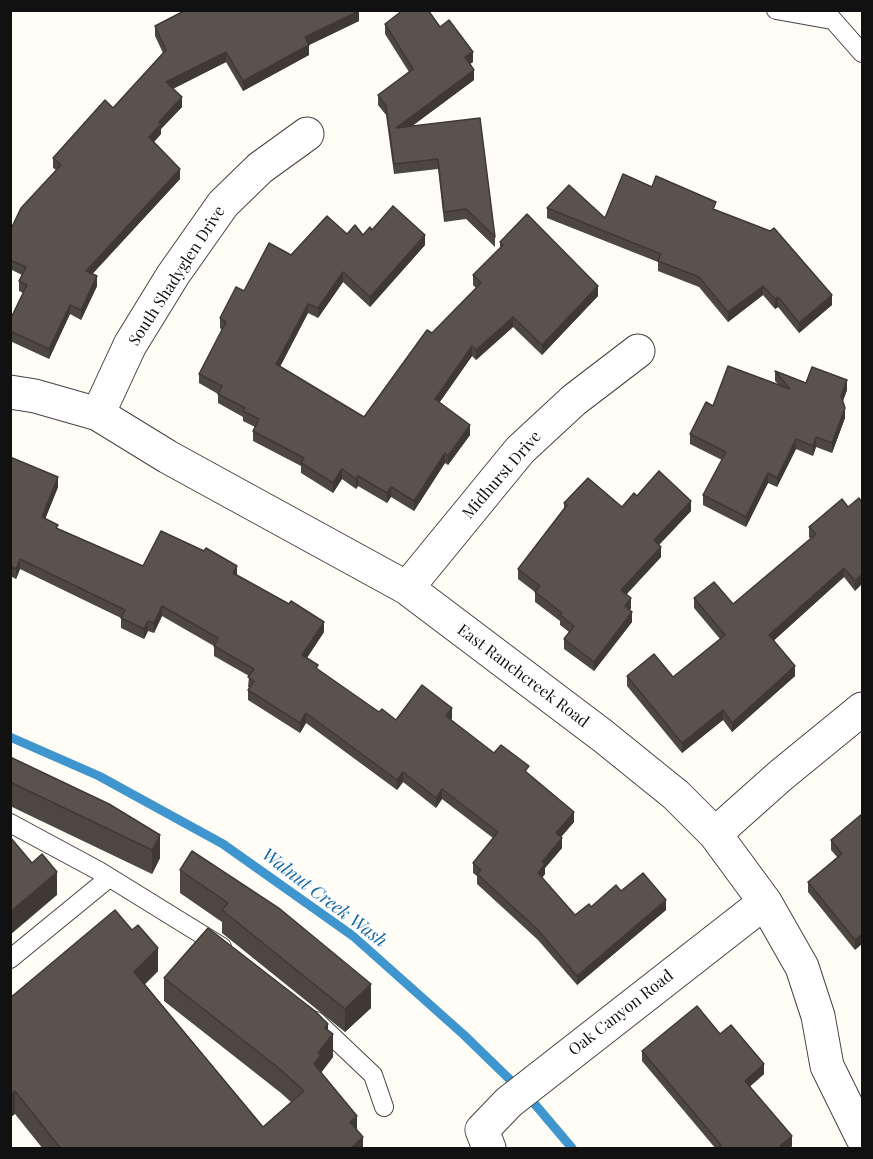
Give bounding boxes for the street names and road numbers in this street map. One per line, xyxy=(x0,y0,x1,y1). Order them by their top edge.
street label: South Shadyglen Drive xyxy=(125,203,229,349)
street label: Midhurst Drive xyxy=(459,427,545,523)
street label: East Ranchcreek Road xyxy=(454,620,592,732)
street label: Oak Canyon Road xyxy=(565,966,677,1060)

